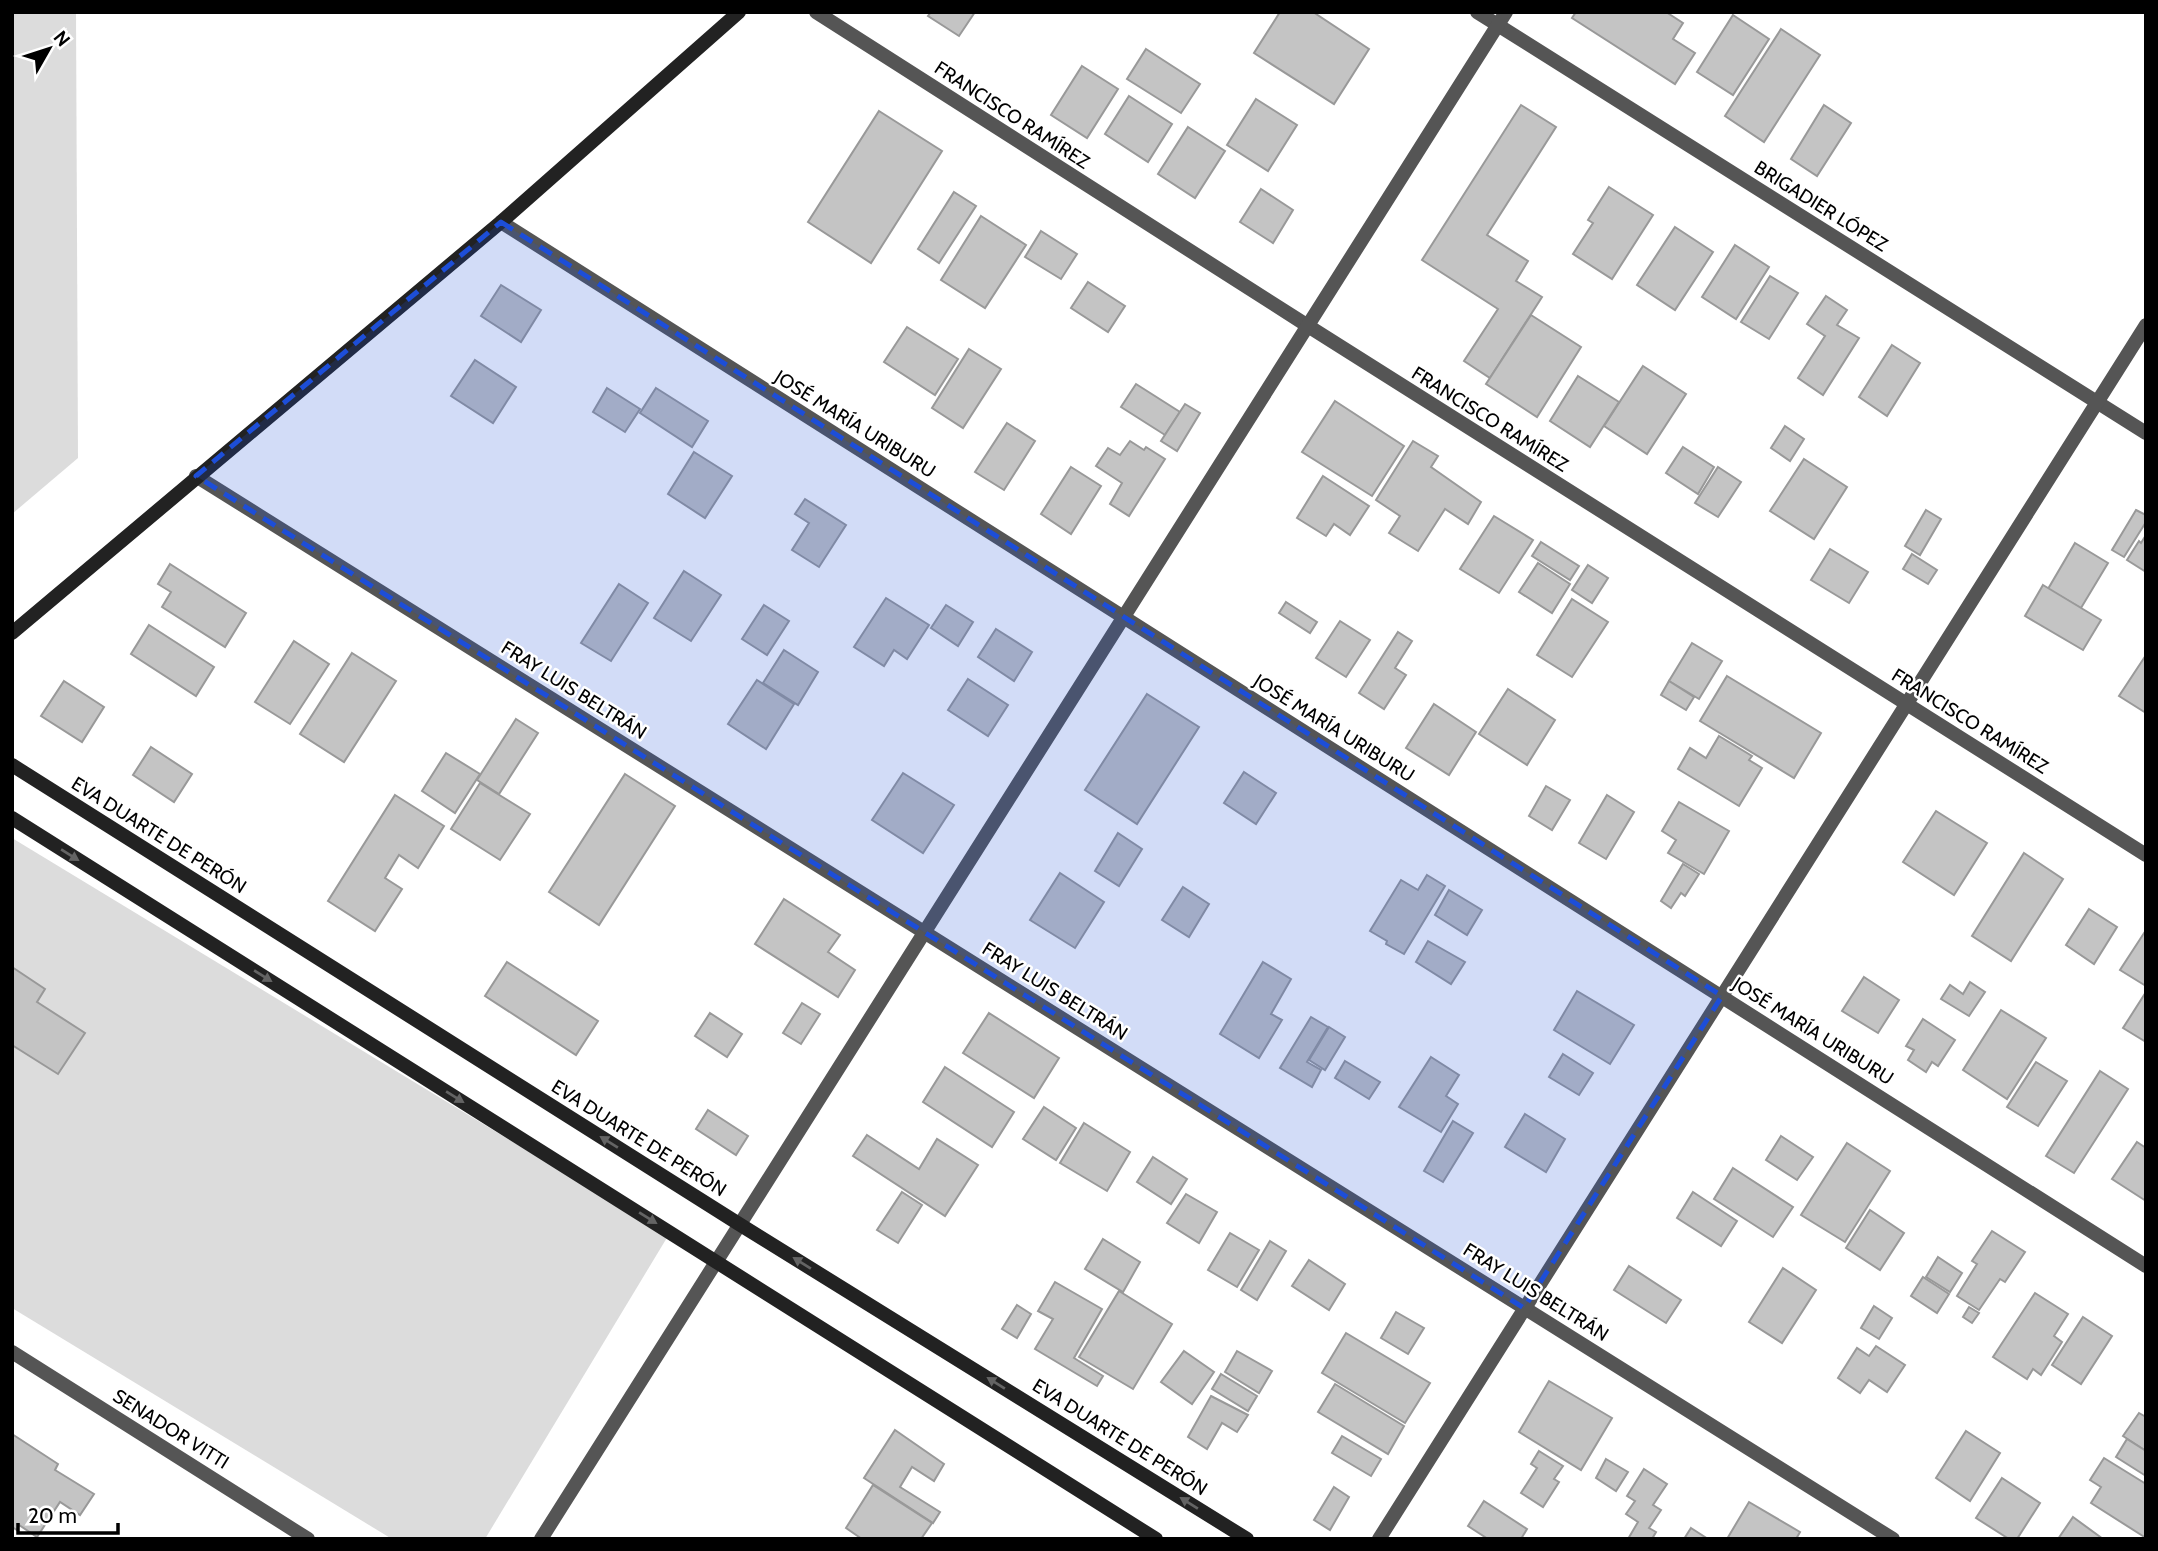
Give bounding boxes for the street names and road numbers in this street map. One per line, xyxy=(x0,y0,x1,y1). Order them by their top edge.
street label: FRANCISCO RAMÍREZ xyxy=(930,55,1095,174)
street label: BRIGADIER LÓPEZ xyxy=(1750,155,1893,256)
street label: FRANCISCO RAMÍREZ xyxy=(1407,361,1574,477)
street label: JOSÉ MARÍA URIBURU xyxy=(770,364,940,483)
street label: FRAY LUIS BELTRÁN xyxy=(497,635,651,744)
street label: FRANCISCO RAMÍREZ xyxy=(1887,663,2054,779)
street label: JOSÉ MARÍA URIBURU xyxy=(1249,668,1419,787)
street label: EVA DUARTE DE PERÓN xyxy=(67,771,251,898)
street label: FRAY LUIS BELTRÁN xyxy=(978,936,1132,1045)
street label: JOSÉ MARÍA URIBURU xyxy=(1728,971,1898,1090)
street label: EVA DUARTE DE PERÓN xyxy=(547,1074,731,1201)
street label: FRAY LUIS BELTRÁN xyxy=(1459,1237,1613,1346)
street label: EVA DUARTE DE PERÓN xyxy=(1028,1373,1212,1500)
street label: SENADOR VITTI xyxy=(109,1384,233,1474)

